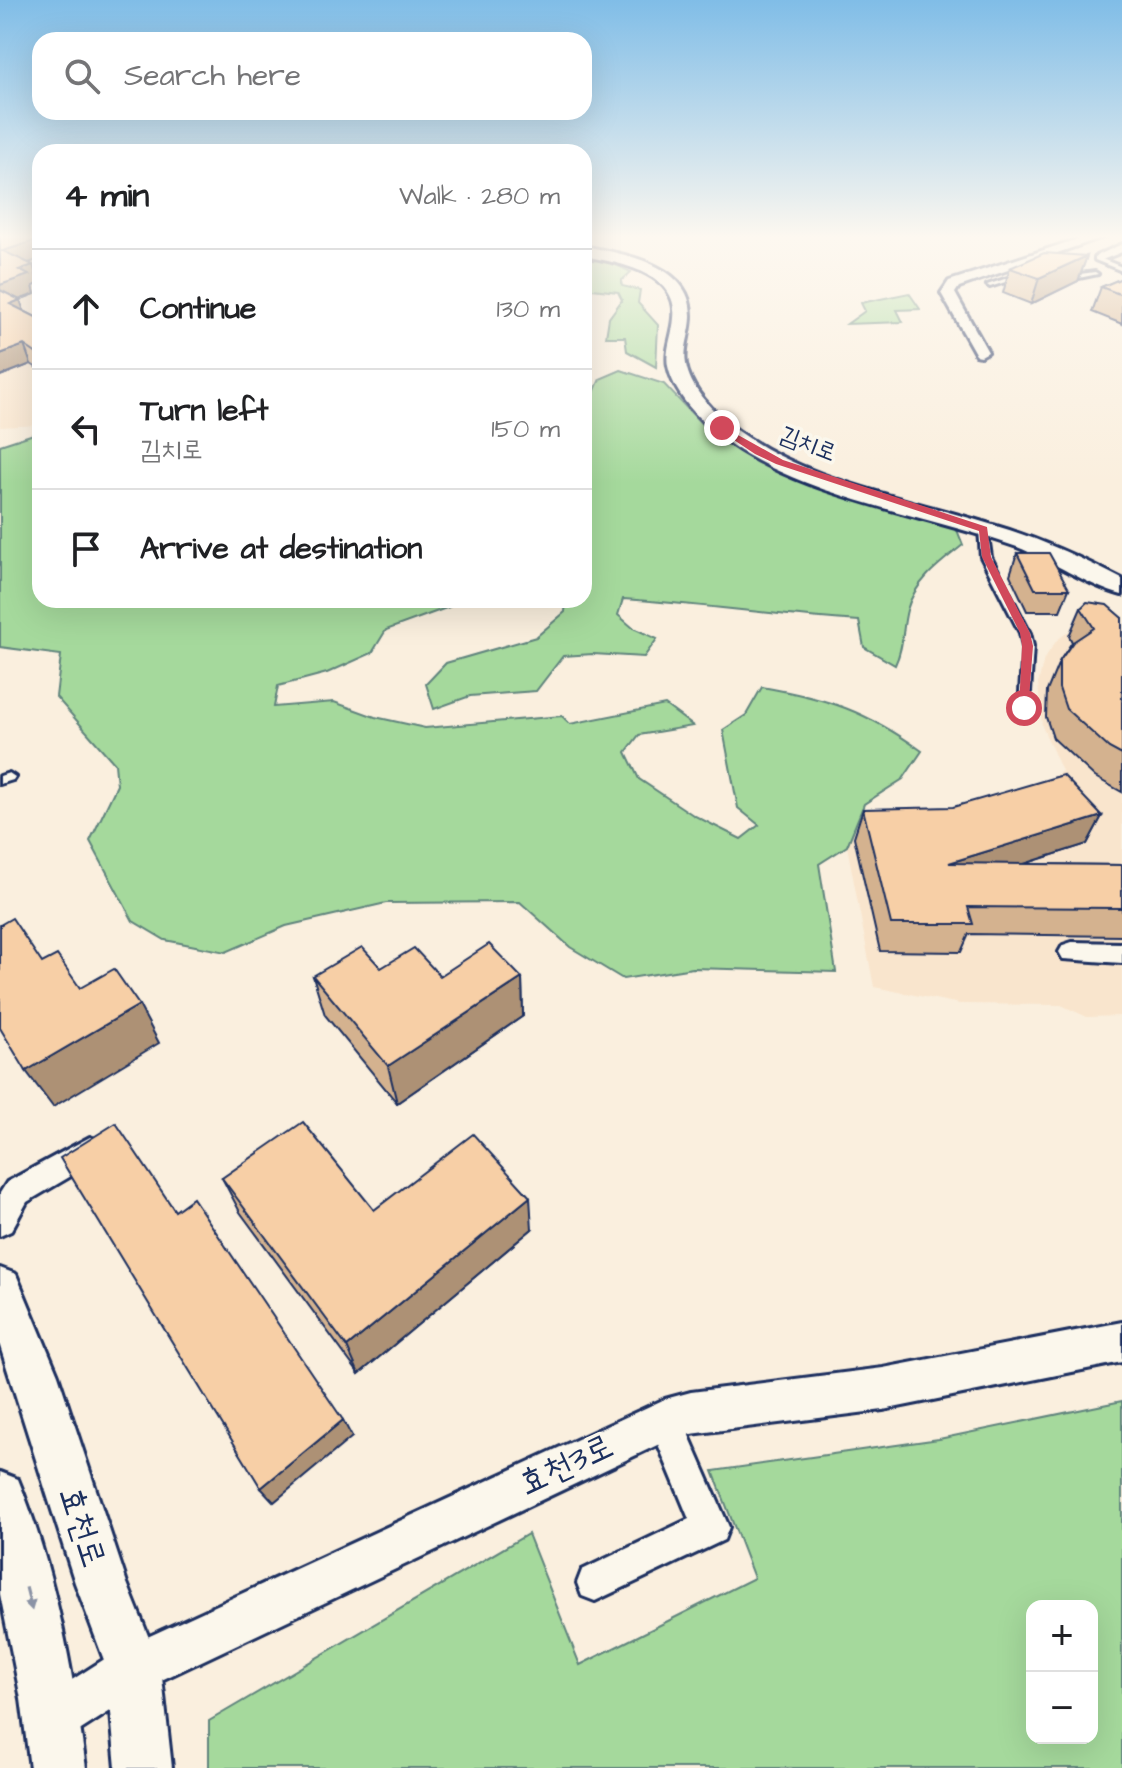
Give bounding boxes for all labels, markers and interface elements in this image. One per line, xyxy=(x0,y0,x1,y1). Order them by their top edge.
search box xyxy=(32,32,592,120)
icon: search xyxy=(60,54,104,98)
text: Search here xyxy=(124,55,301,97)
text: 4 min xyxy=(64,172,149,220)
text: Walk · 280 m xyxy=(399,178,560,214)
icon: ahead xyxy=(64,287,108,331)
text: Continue xyxy=(140,288,256,330)
text: 130 m xyxy=(496,291,560,327)
text: Turn left xyxy=(140,390,268,432)
icon: left xyxy=(64,407,108,451)
route end xyxy=(704,410,740,446)
text: 150 m xyxy=(491,411,560,447)
street label: 김치로 xyxy=(775,418,841,470)
text: 김치로 xyxy=(140,432,203,468)
icon: arrive xyxy=(64,527,108,571)
text: Arrive at destination xyxy=(140,528,422,570)
route start xyxy=(1006,690,1042,726)
street label: 효천3로 xyxy=(511,1422,621,1508)
street label: 효천로 xyxy=(46,1481,118,1573)
one-way arrow xyxy=(23,1586,35,1611)
map controls xyxy=(1026,1600,1098,1744)
button: + xyxy=(1026,1600,1098,1672)
button: − xyxy=(1026,1672,1098,1744)

